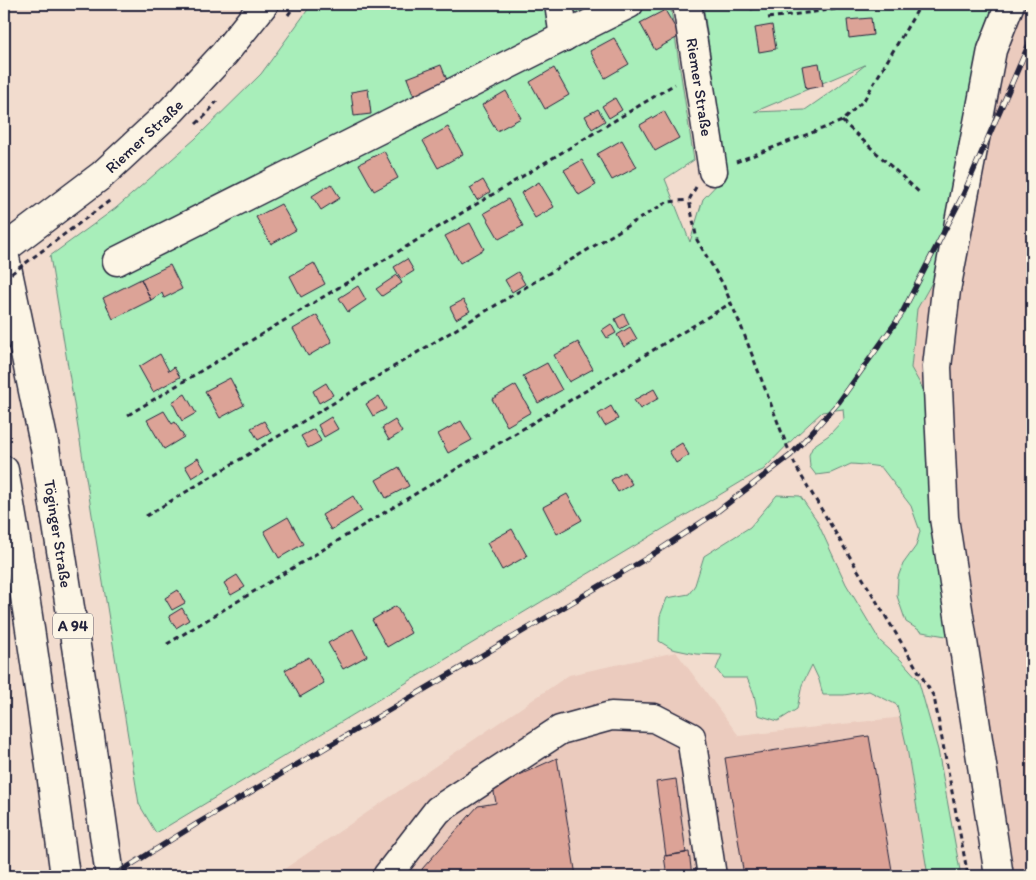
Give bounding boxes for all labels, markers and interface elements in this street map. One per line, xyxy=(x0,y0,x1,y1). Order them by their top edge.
street label: Riemer Straße xyxy=(682,37,716,138)
street label: Riemer Straße xyxy=(101,96,187,177)
street label: Töginger Straße xyxy=(40,478,76,589)
road number: A 94 xyxy=(53,614,93,638)

